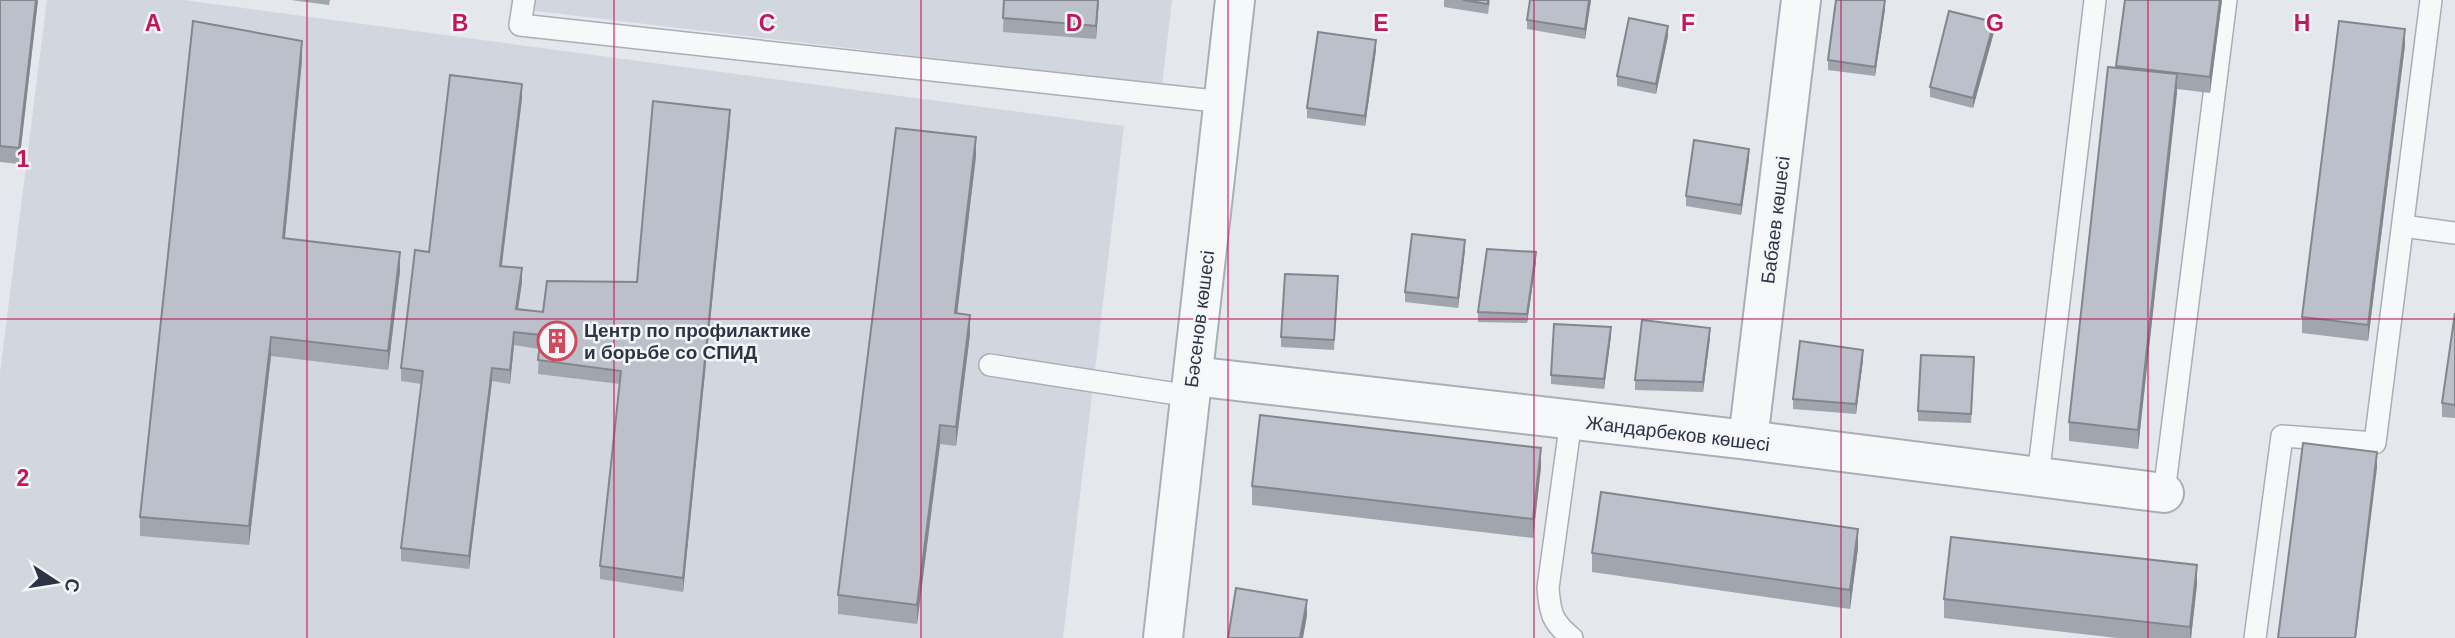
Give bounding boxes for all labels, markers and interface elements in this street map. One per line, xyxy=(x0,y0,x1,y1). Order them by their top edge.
text: A xyxy=(145,10,161,36)
text: B xyxy=(452,10,468,36)
text: C xyxy=(759,10,775,36)
text: D xyxy=(1066,10,1082,36)
text: E xyxy=(1373,10,1389,36)
text: F xyxy=(1681,10,1695,36)
text: G xyxy=(1986,10,2004,36)
text: H xyxy=(2294,10,2310,36)
text: 1 xyxy=(17,146,30,172)
street label: Бабаев көшесі xyxy=(1757,155,1794,285)
street label: Бәсенов көшесі xyxy=(1181,249,1218,389)
building icon: Центр по профилактике и борьбе со СПИД xyxy=(536,320,578,362)
place label: Центр по профилактике и борьбе со СПИД xyxy=(584,320,811,363)
street label: Жандарбеков көшесі xyxy=(1585,412,1771,455)
text: 2 xyxy=(17,465,29,491)
north arrow xyxy=(21,547,91,617)
text: С xyxy=(60,577,84,595)

